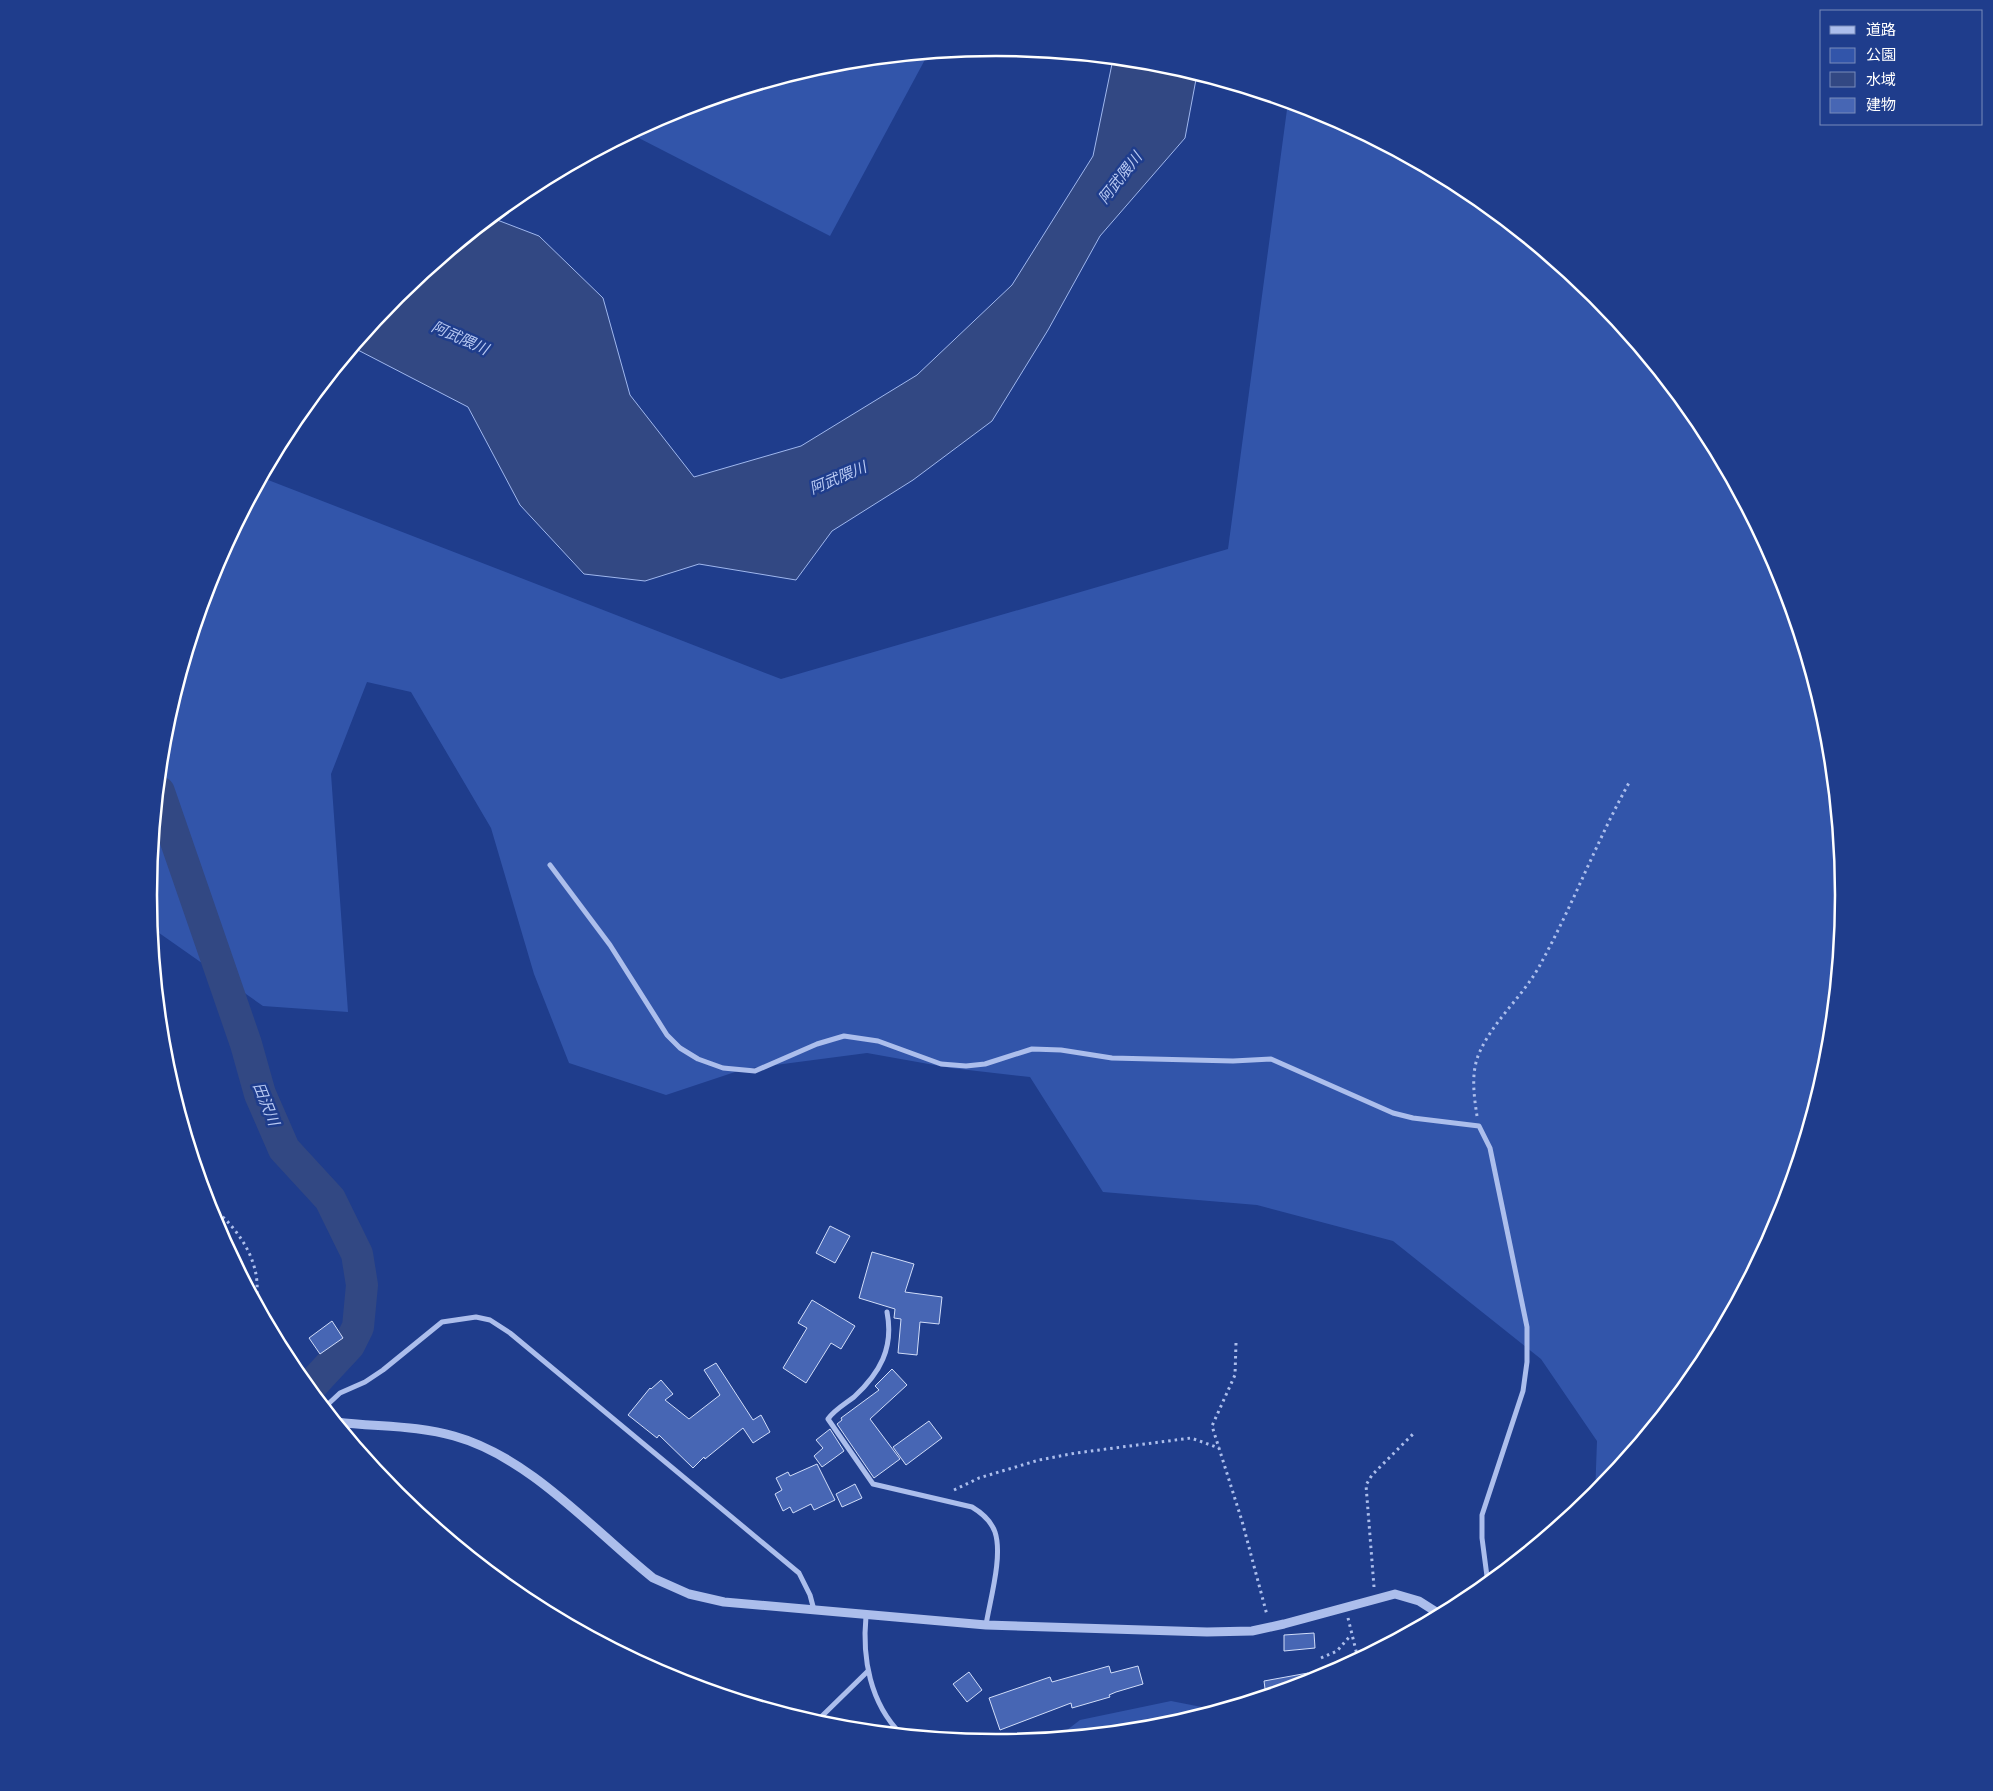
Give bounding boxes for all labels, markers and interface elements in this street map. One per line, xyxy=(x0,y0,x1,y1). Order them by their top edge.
legend xyxy=(1820,10,1983,125)
text: 道路 xyxy=(1866,21,1896,39)
text: 公園 xyxy=(1866,46,1896,64)
text: 水域 xyxy=(1866,71,1896,89)
text: 建物 xyxy=(1866,96,1896,114)
water label: 阿武隈川 xyxy=(1094,147,1147,207)
water label: 阿武隈川 xyxy=(429,318,493,359)
water label: 阿武隈川 xyxy=(807,457,871,498)
water label: 田沢川 xyxy=(249,1080,284,1130)

